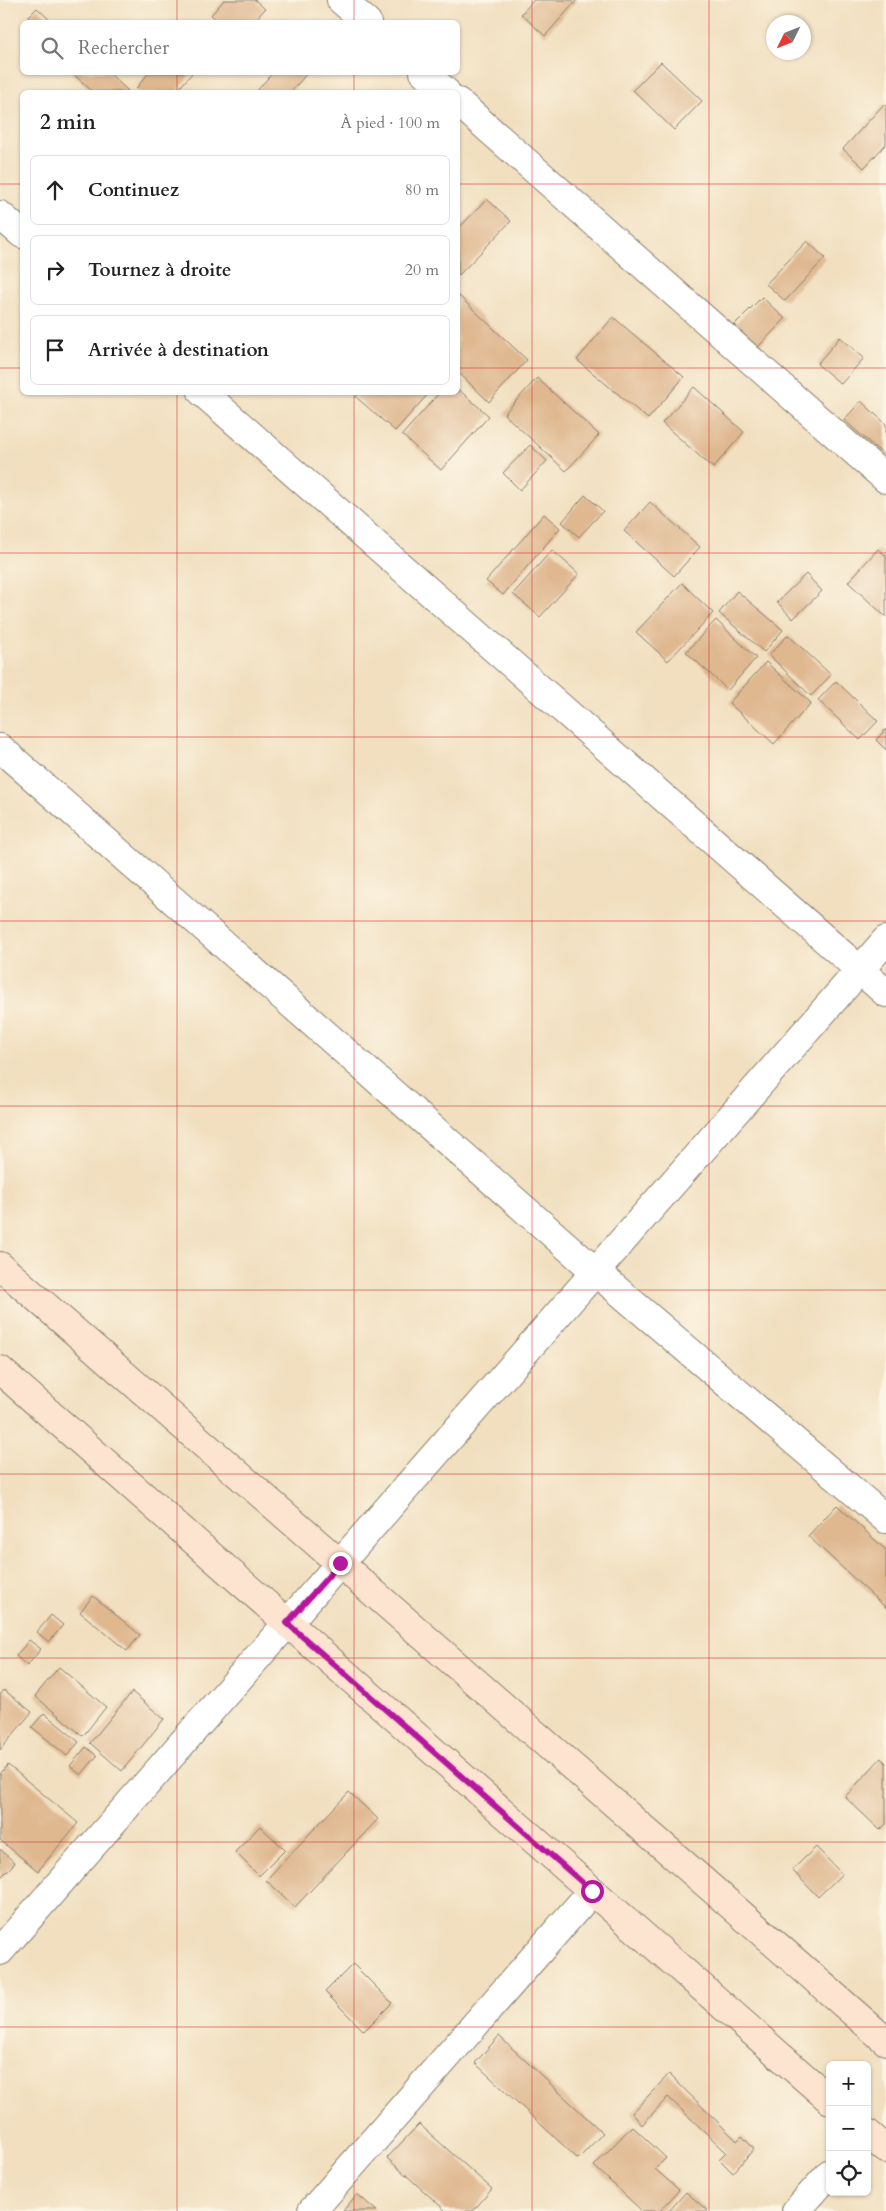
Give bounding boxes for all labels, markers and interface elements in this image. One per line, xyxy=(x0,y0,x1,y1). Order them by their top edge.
north arrow xyxy=(766,15,811,60)
search box xyxy=(20,20,460,75)
icon: search xyxy=(38,34,66,62)
text: Rechercher xyxy=(78,35,169,61)
text: 2 min xyxy=(40,108,96,137)
text: À pied · 100 m xyxy=(340,112,440,134)
icon: ahead xyxy=(41,176,69,204)
text: Continuez xyxy=(88,177,179,203)
text: 80 m xyxy=(405,179,439,201)
icon: right xyxy=(41,256,69,284)
text: Tournez à droite xyxy=(88,257,231,283)
text: 20 m xyxy=(405,259,439,281)
icon: arrive xyxy=(41,336,69,364)
text: Arrivée à destination xyxy=(88,337,269,363)
route end xyxy=(329,1552,352,1575)
route start xyxy=(581,1880,604,1903)
map controls xyxy=(826,2061,871,2196)
button: + xyxy=(826,2061,871,2106)
button: − xyxy=(826,2106,871,2151)
button: locate xyxy=(826,2151,871,2196)

